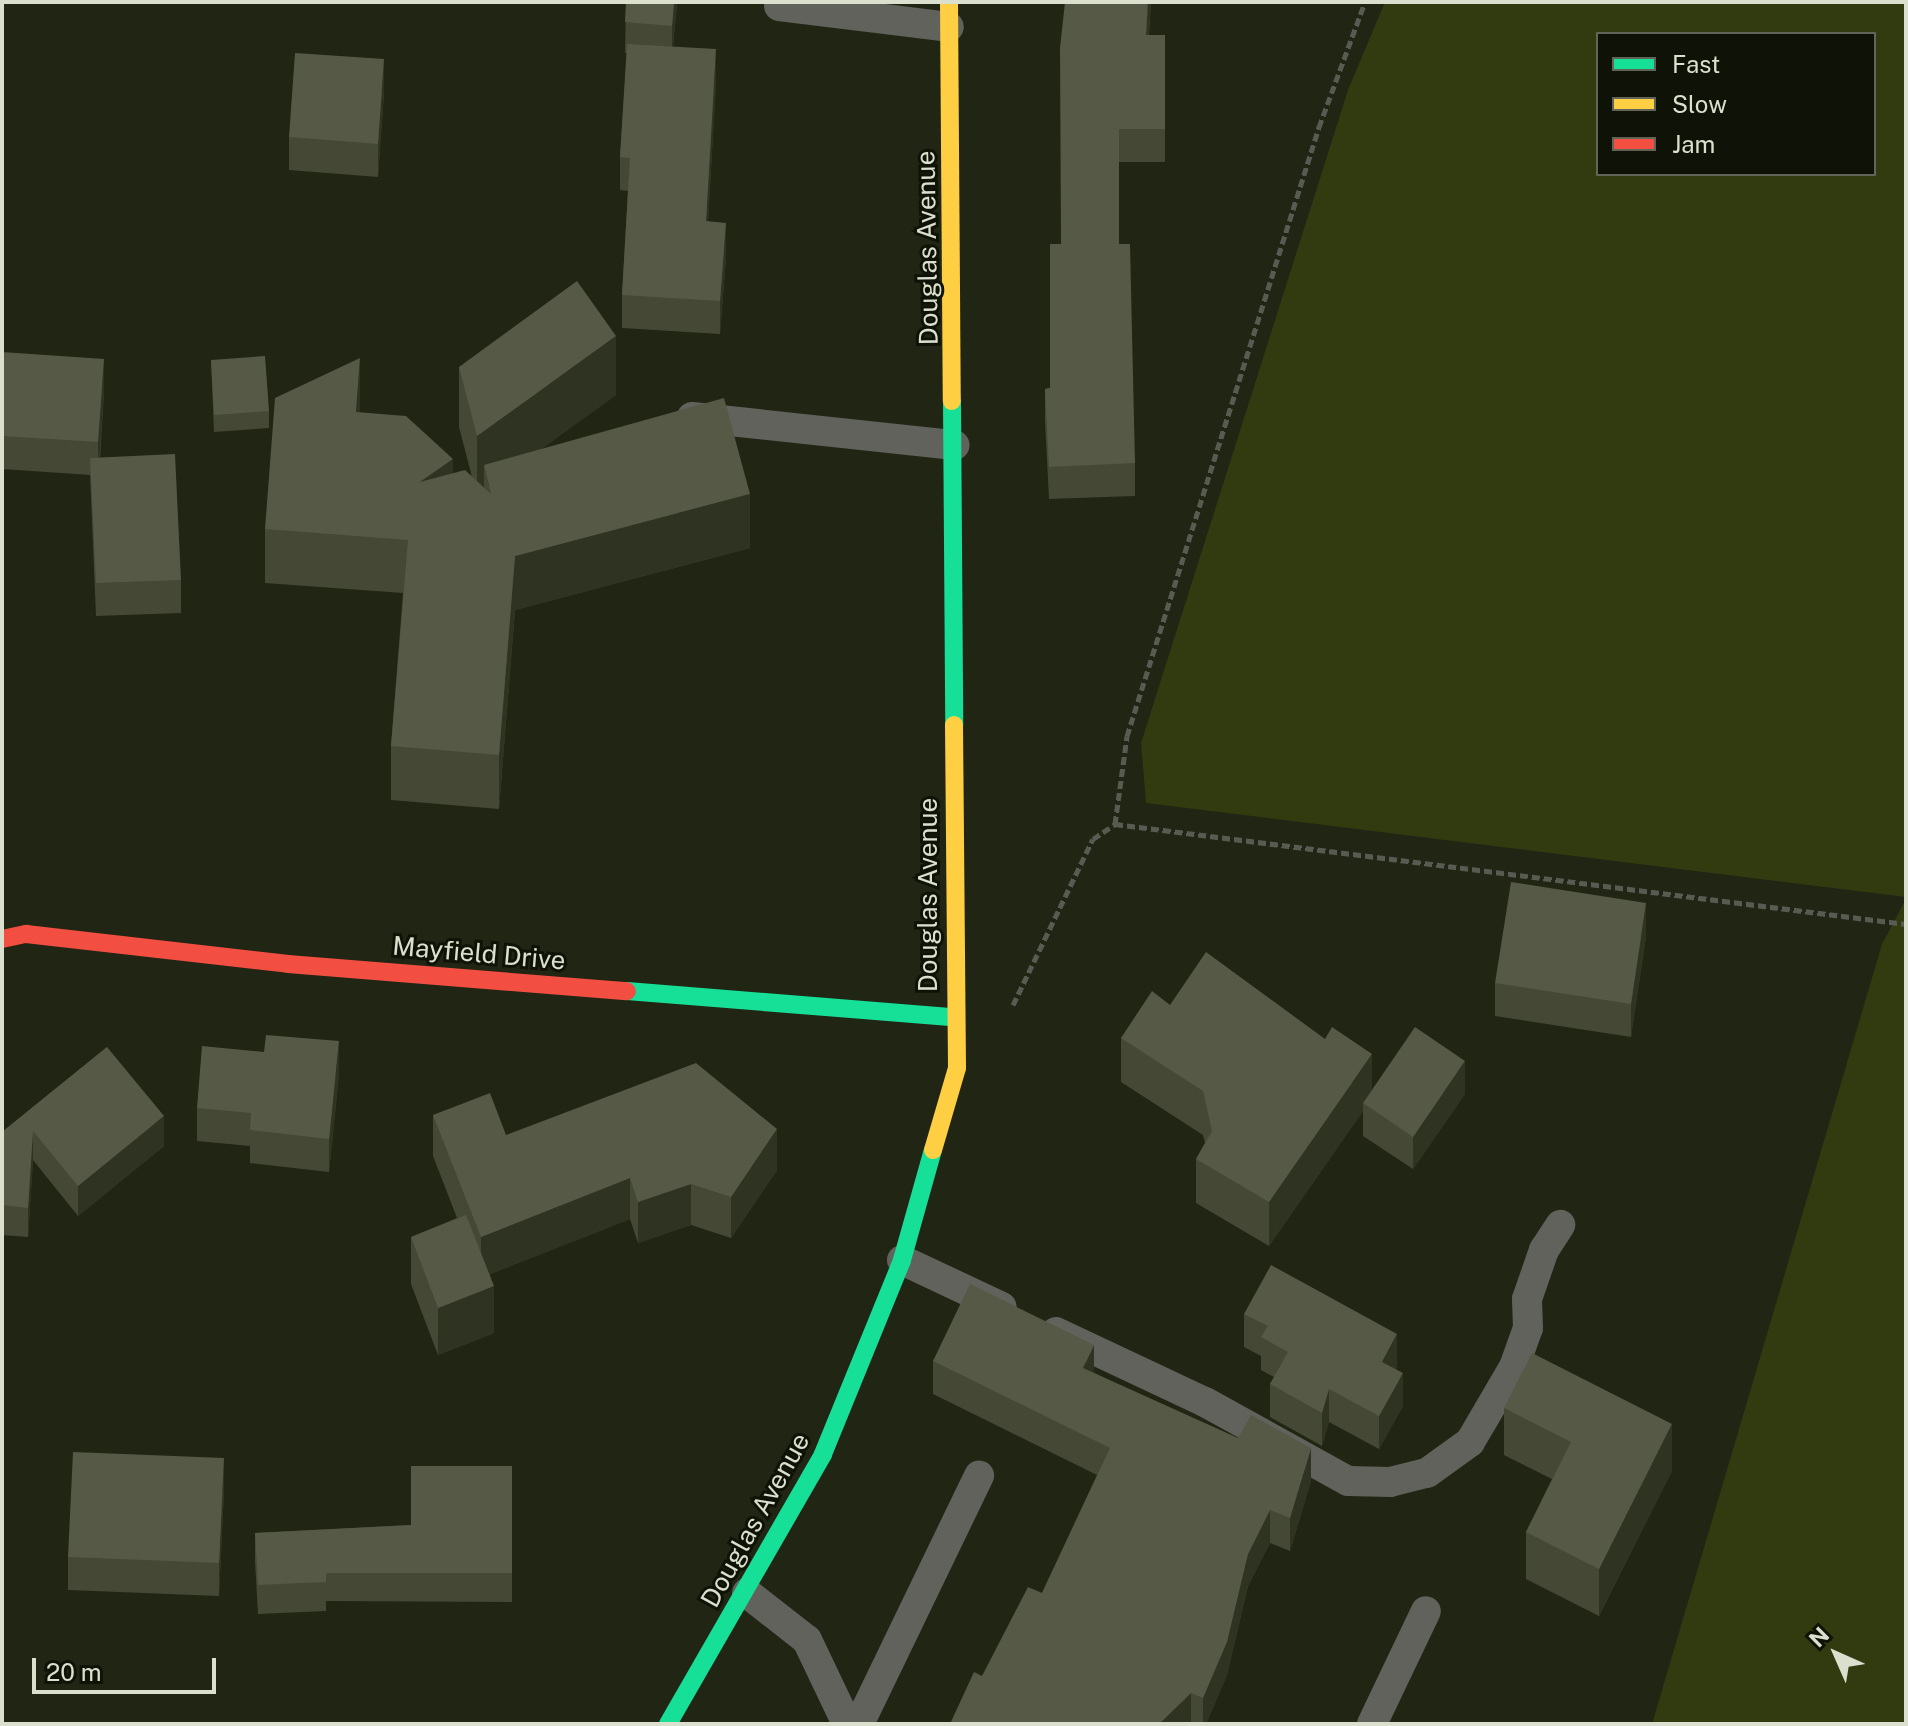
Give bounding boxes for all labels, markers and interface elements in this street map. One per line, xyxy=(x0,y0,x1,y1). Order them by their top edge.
legend xyxy=(1596,32,1876,176)
text: Fast xyxy=(1672,50,1720,78)
text: Slow xyxy=(1672,90,1727,118)
text: Jam xyxy=(1672,130,1715,158)
street label: Douglas Avenue xyxy=(910,150,944,346)
street label: Douglas Avenue xyxy=(912,798,944,992)
street label: Mayfield Drive xyxy=(391,930,567,976)
street label: Douglas Avenue xyxy=(694,1427,816,1613)
north arrow xyxy=(1796,1614,1876,1694)
text: N xyxy=(1804,1622,1834,1652)
scale bar xyxy=(36,1642,220,1692)
text: 20 m xyxy=(46,1658,102,1686)

